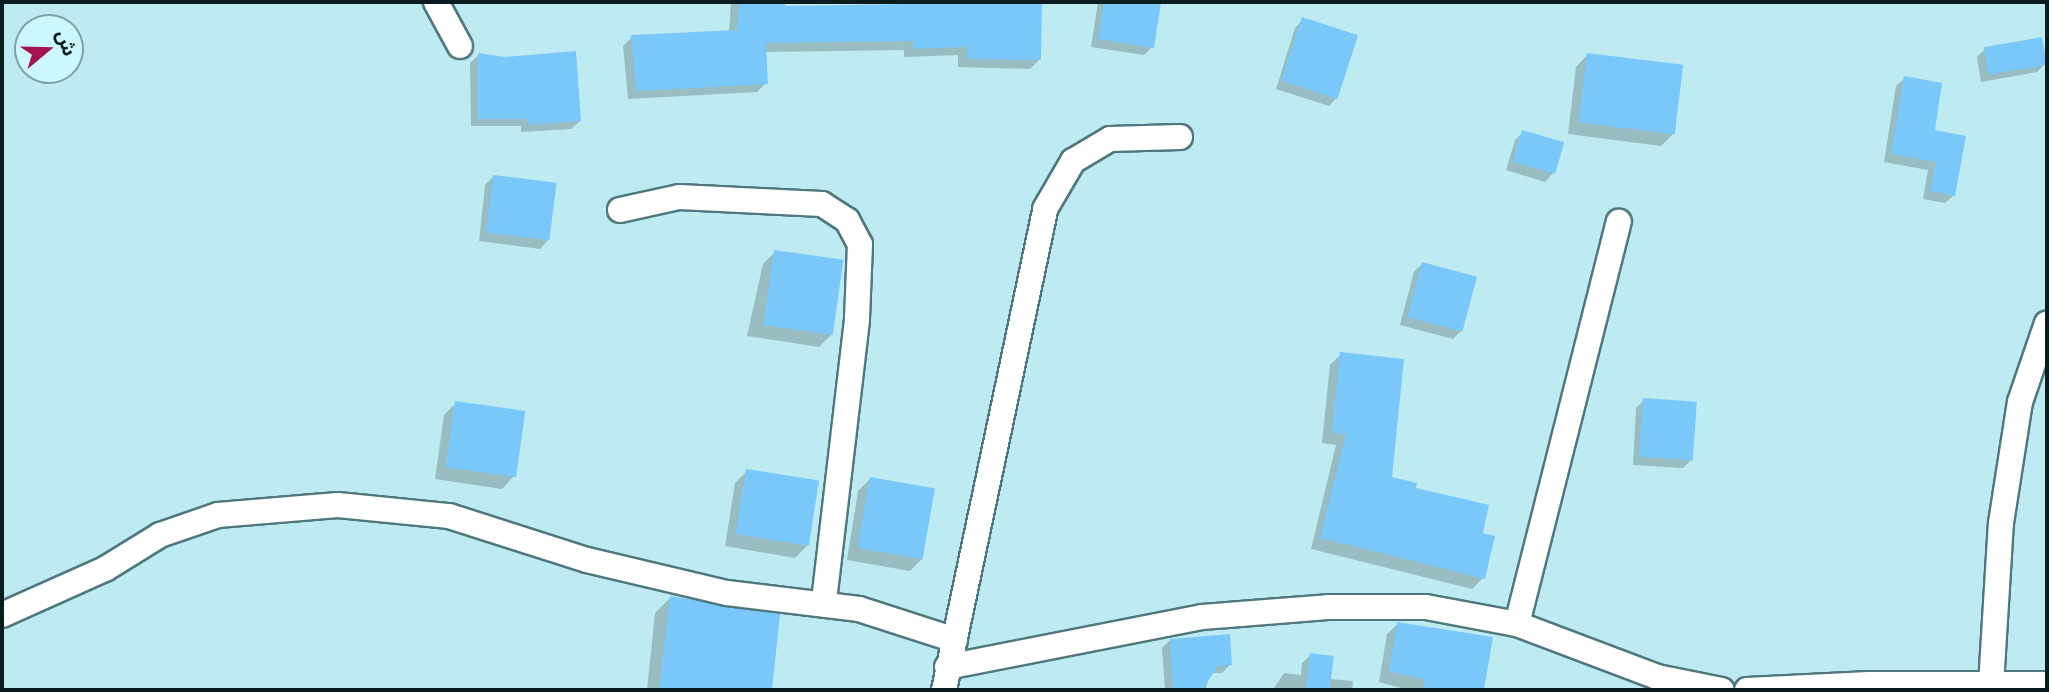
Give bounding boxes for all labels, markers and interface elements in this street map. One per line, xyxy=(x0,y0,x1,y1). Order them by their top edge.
north arrow xyxy=(14,14,84,84)
text: ش xyxy=(50,26,83,59)

